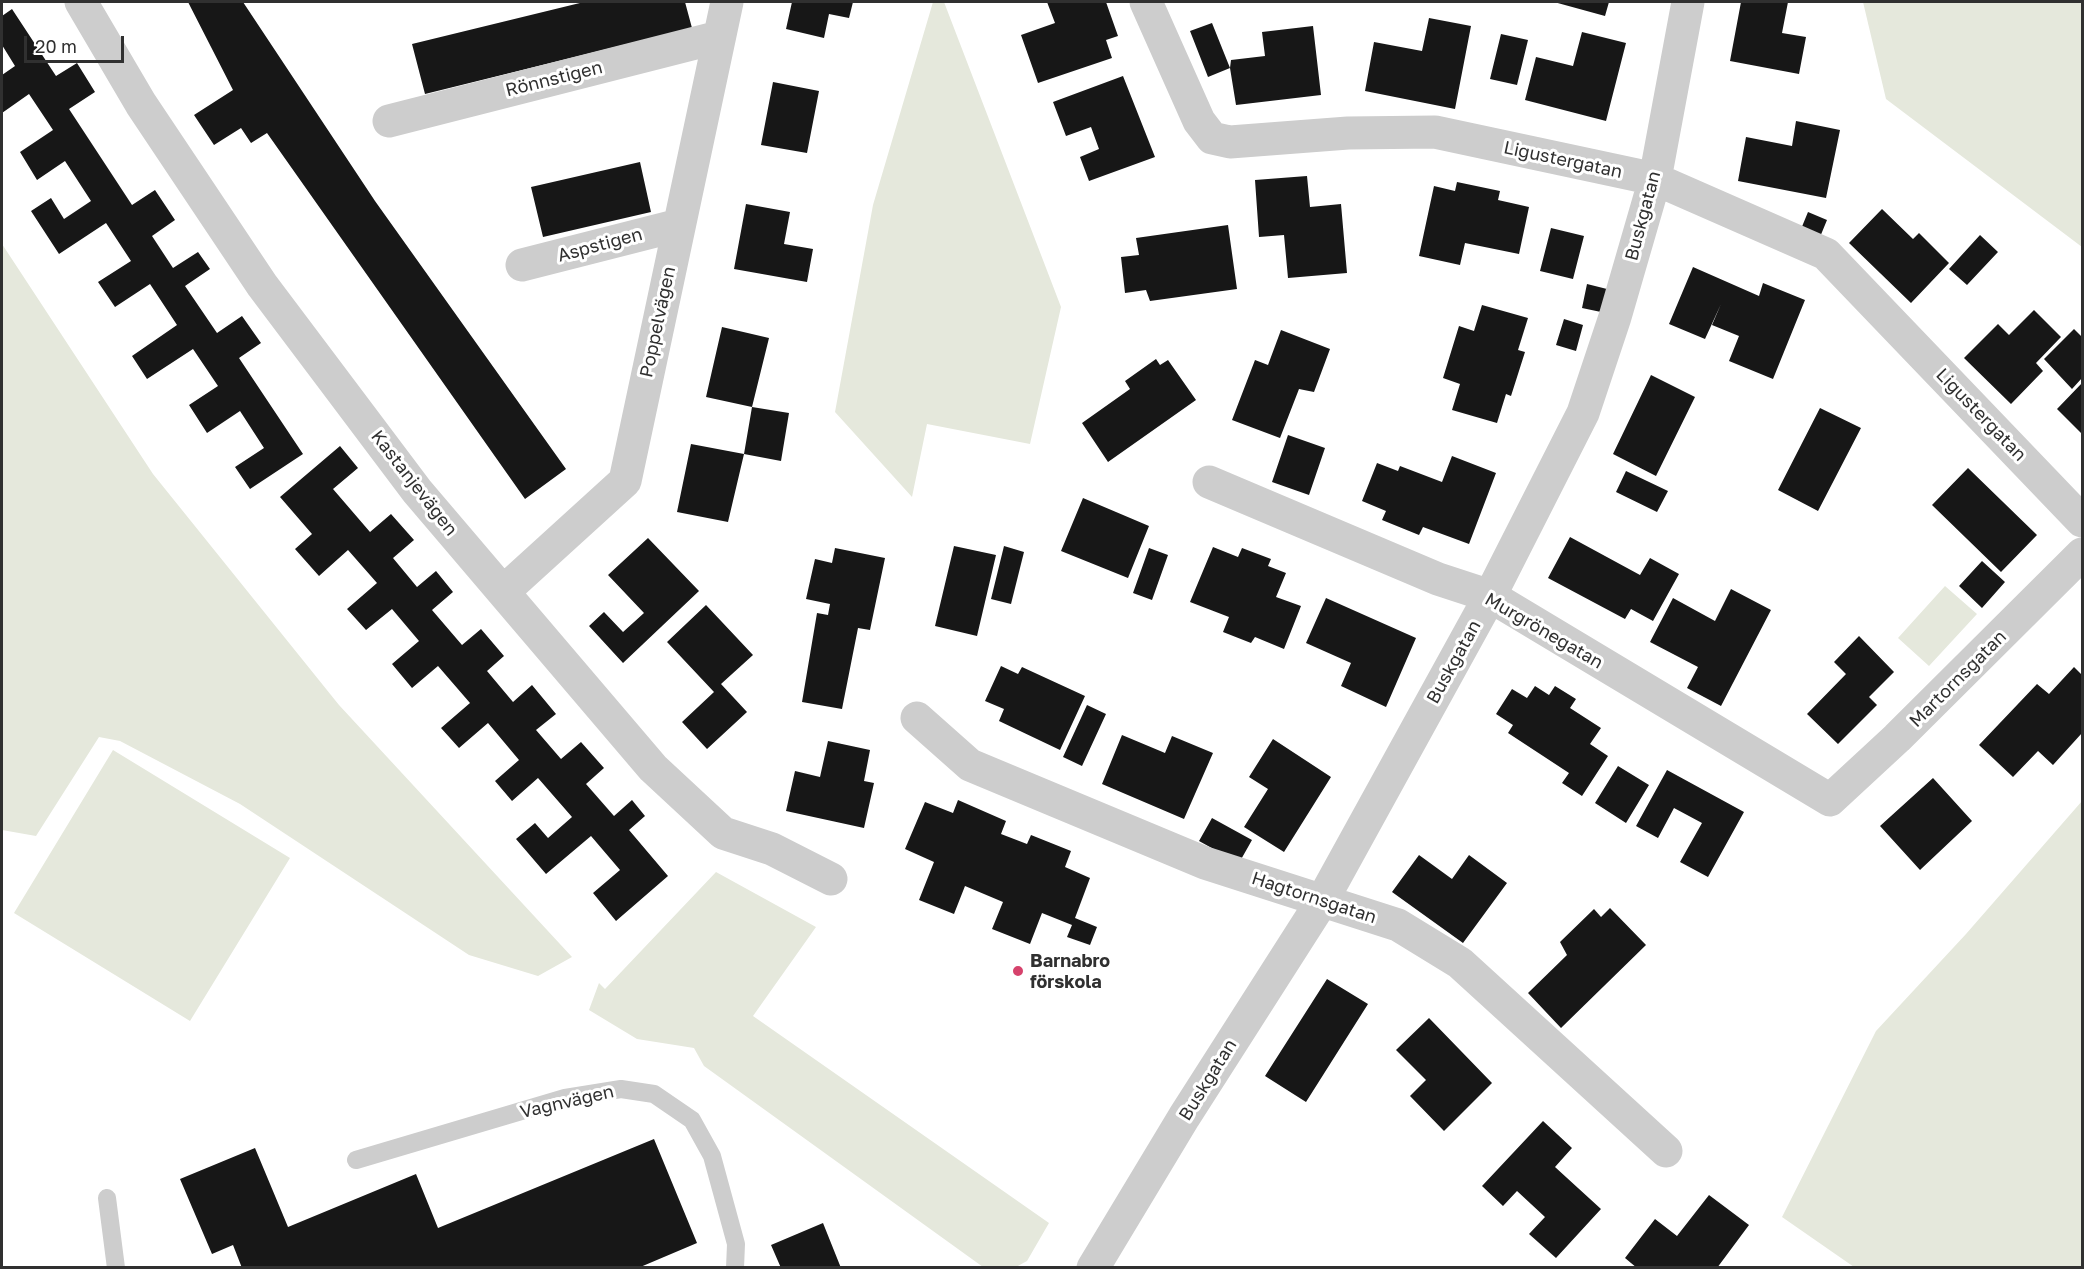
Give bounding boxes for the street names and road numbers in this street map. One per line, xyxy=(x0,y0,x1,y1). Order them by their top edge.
street label: Rönnstigen xyxy=(503,57,605,101)
street label: Ligustergatan xyxy=(1502,137,1624,183)
street label: Buskgatan xyxy=(1621,169,1665,263)
street label: Aspstigen xyxy=(555,223,645,267)
street label: Poppelvägen xyxy=(636,265,680,379)
street label: Ligustergatan xyxy=(1931,364,2031,466)
street label: Kastanjevägen xyxy=(366,426,462,540)
street label: Murgrönegatan xyxy=(1481,588,1607,674)
street label: Buskgatan xyxy=(1422,617,1486,707)
street label: Martornsgatan xyxy=(1905,626,2011,732)
street label: Hagtornsgatan xyxy=(1249,868,1379,928)
street label: Buskgatan xyxy=(1175,1035,1241,1125)
street label: Vagnvägen xyxy=(518,1081,616,1123)

